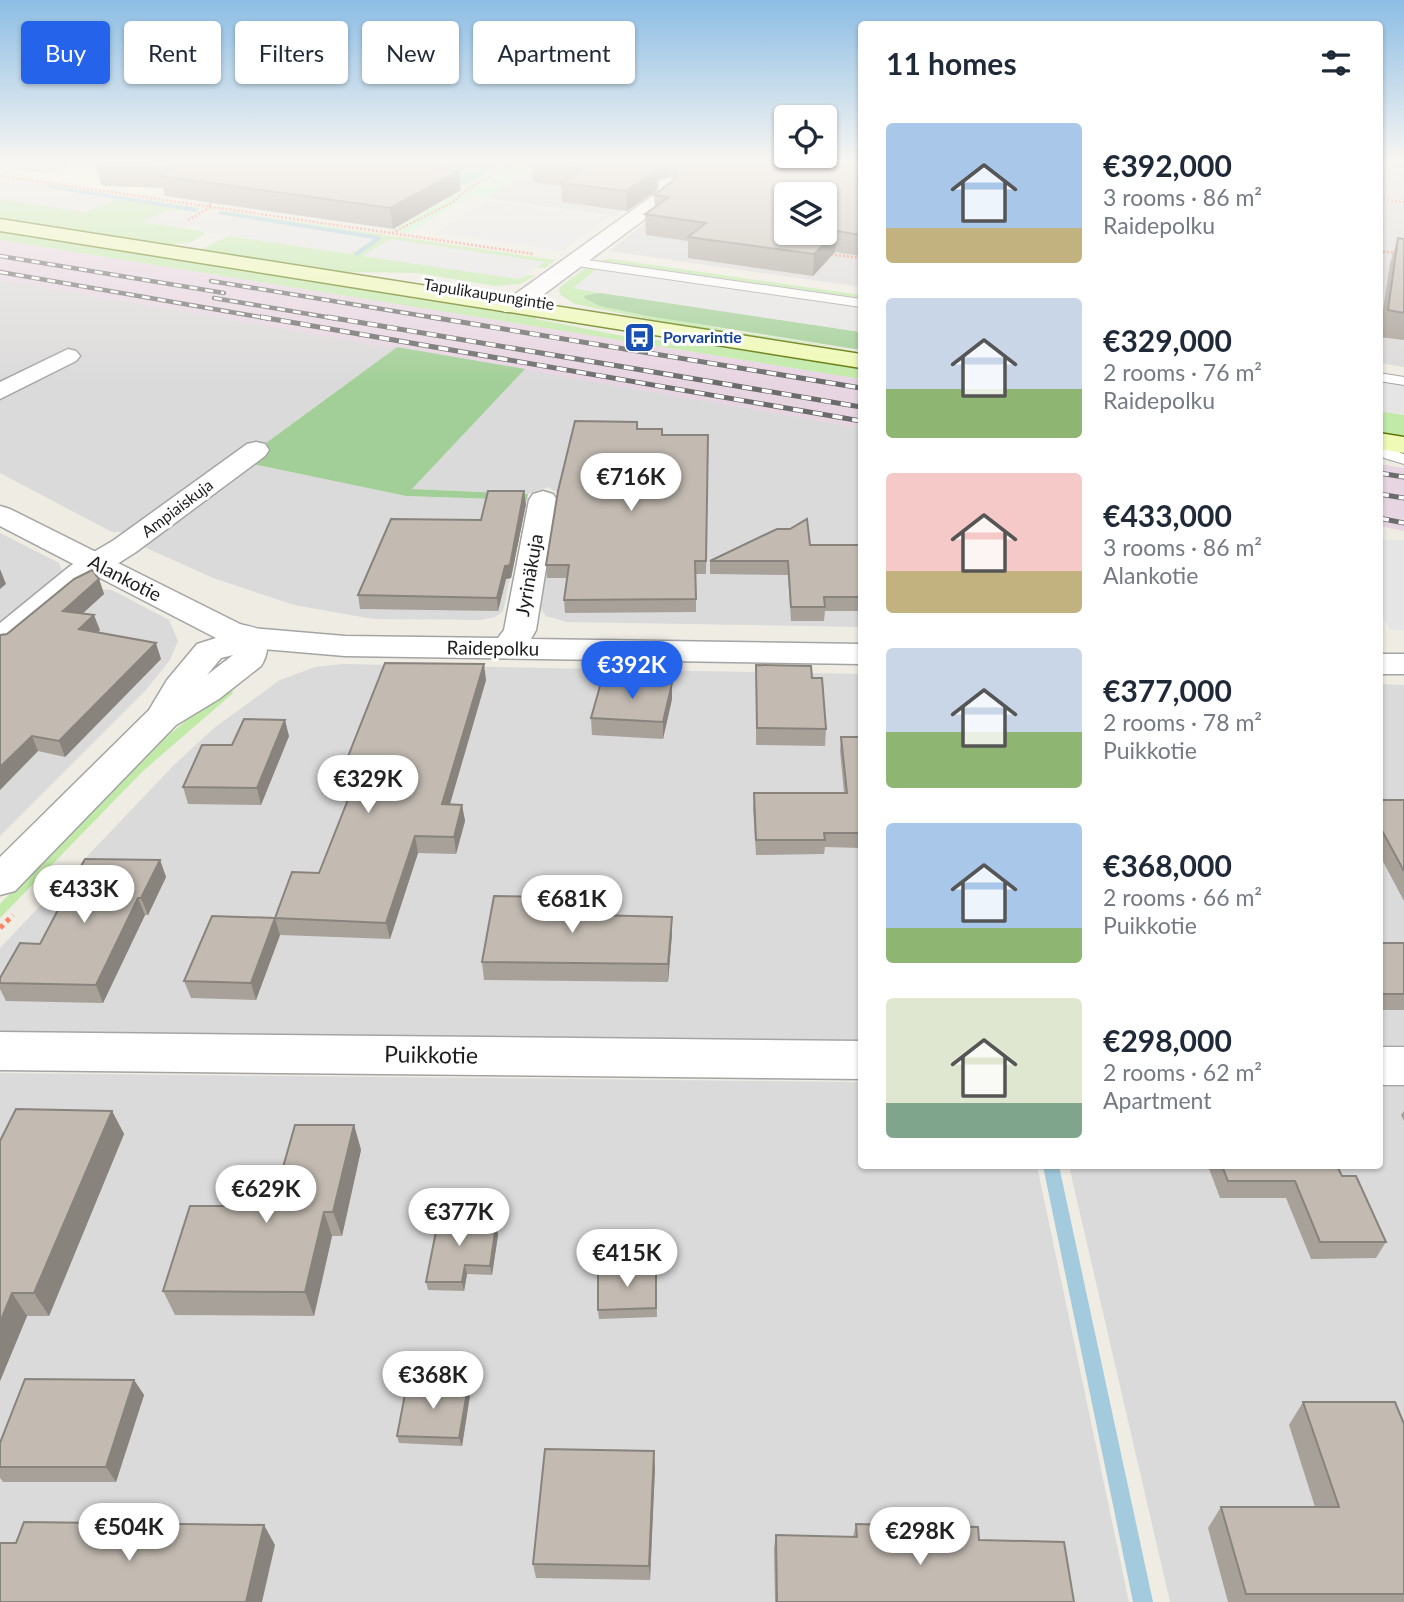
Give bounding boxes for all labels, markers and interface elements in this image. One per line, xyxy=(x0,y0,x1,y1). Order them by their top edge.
chip: Buy xyxy=(21,21,110,84)
chip: Rent xyxy=(124,21,221,84)
chip: Filters xyxy=(235,21,348,84)
chip: New xyxy=(362,21,459,84)
chip: Apartment xyxy=(473,21,635,84)
icon: filters xyxy=(1317,44,1355,82)
text: 11 homes xyxy=(886,45,1017,81)
map controls xyxy=(774,105,837,245)
button: locate xyxy=(774,105,837,168)
text: €392,000 xyxy=(1103,147,1232,183)
icon: home xyxy=(942,151,1026,235)
button: layers xyxy=(774,182,837,245)
text: 3 rooms · 86 m² xyxy=(1103,183,1262,211)
text: Raidepolku xyxy=(1103,211,1215,239)
street label: Tapulikaupungintie xyxy=(422,274,556,313)
bus stop icon: Porvarintie xyxy=(623,320,657,354)
text: €329,000 xyxy=(1103,322,1232,358)
icon: home xyxy=(942,326,1026,410)
place label: Porvarintie xyxy=(663,327,742,346)
text: 2 rooms · 76 m² xyxy=(1103,358,1262,386)
text: Raidepolku xyxy=(1103,386,1215,414)
pin: €716K xyxy=(582,454,680,513)
text: €716K xyxy=(596,462,666,490)
street label: Ampiaiskuja xyxy=(137,475,216,541)
text: €433,000 xyxy=(1103,497,1232,533)
icon: home xyxy=(942,501,1026,585)
street label: Jyrinäkuja xyxy=(510,532,547,618)
text: 3 rooms · 86 m² xyxy=(1103,533,1262,561)
street label: Alankotie xyxy=(85,549,166,606)
text: Alankotie xyxy=(1103,561,1198,589)
street label: Raidepolku xyxy=(447,635,539,660)
pin: €392K xyxy=(583,642,681,701)
text: €392K xyxy=(597,650,667,678)
text: €377,000 xyxy=(1103,672,1232,708)
icon: home xyxy=(942,676,1026,760)
text: 2 rooms · 78 m² xyxy=(1103,708,1262,736)
text: Puikkotie xyxy=(1103,736,1197,764)
pin: €329K xyxy=(319,756,417,815)
text: €329K xyxy=(333,764,403,792)
text: €368,000 xyxy=(1103,847,1232,883)
icon: home xyxy=(942,851,1026,935)
pin: €433K xyxy=(35,866,133,925)
text: €433K xyxy=(49,874,119,902)
pin: €681K xyxy=(523,876,621,935)
text: 2 rooms · 66 m² xyxy=(1103,883,1262,911)
text: €681K xyxy=(537,884,607,912)
text: Puikkotie xyxy=(1103,911,1197,939)
text: €298,000 xyxy=(1103,1022,1232,1058)
icon: home xyxy=(942,1026,1026,1110)
street label: Puikkotie xyxy=(384,1039,478,1069)
text: 2 rooms · 62 m² xyxy=(1103,1058,1262,1086)
text: Apartment xyxy=(1103,1086,1211,1114)
pin: €629K xyxy=(217,1166,315,1225)
text: €629K xyxy=(231,1174,301,1202)
pin: €377K xyxy=(410,1188,508,1248)
text: €377K xyxy=(424,1197,494,1225)
pin: €415K xyxy=(578,1230,676,1289)
text: €415K xyxy=(592,1238,662,1266)
pin: €368K xyxy=(384,1352,482,1411)
text: €368K xyxy=(398,1360,468,1388)
pin: €504K xyxy=(80,1504,178,1563)
pin: €298K xyxy=(871,1508,969,1567)
text: €504K xyxy=(94,1512,164,1540)
text: €298K xyxy=(885,1516,955,1544)

